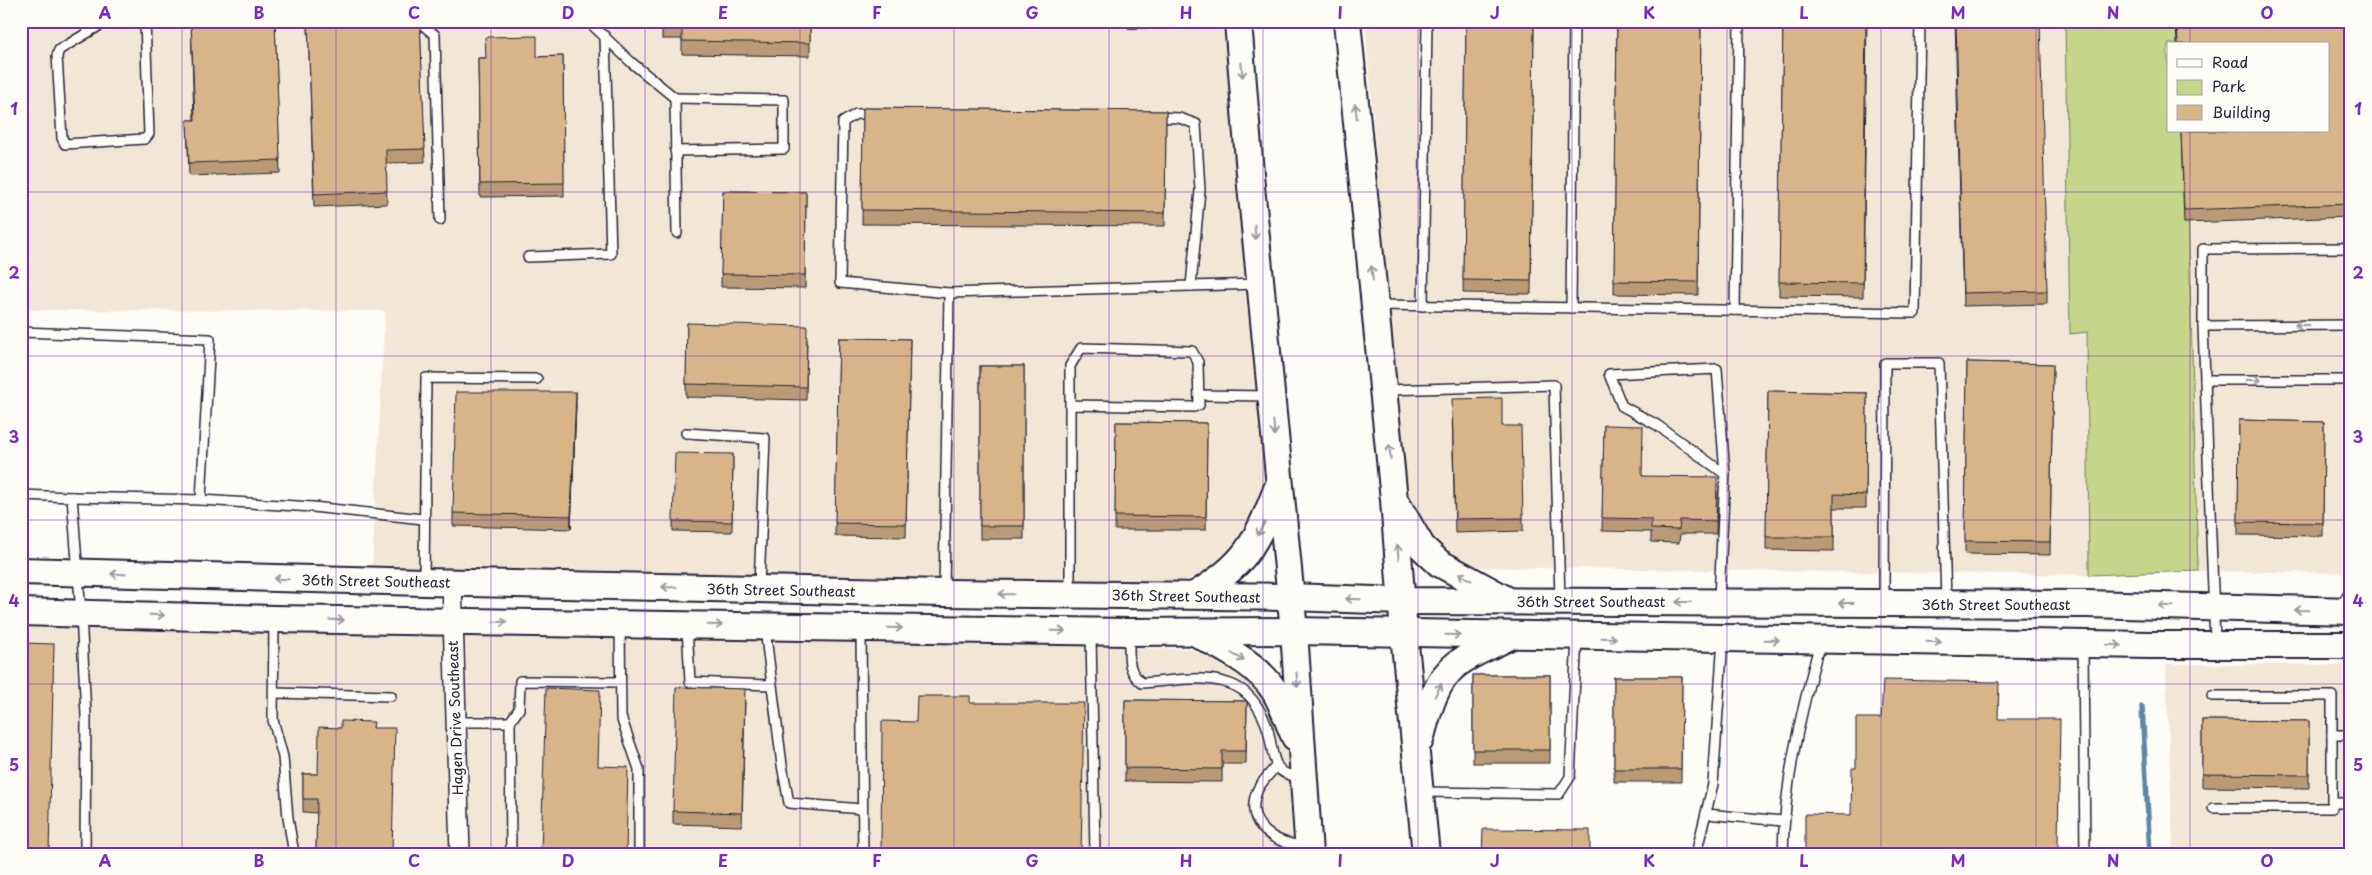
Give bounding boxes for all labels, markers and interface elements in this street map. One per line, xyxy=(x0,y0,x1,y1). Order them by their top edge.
text: A xyxy=(99,0,112,24)
text: B xyxy=(254,0,265,24)
text: C xyxy=(408,0,420,24)
text: D xyxy=(562,0,574,24)
text: E xyxy=(718,0,728,24)
text: F xyxy=(872,0,882,24)
text: G xyxy=(1025,0,1039,24)
text: H xyxy=(1180,0,1192,24)
text: I xyxy=(1337,0,1343,24)
text: J xyxy=(1490,0,1500,24)
text: K xyxy=(1643,0,1655,24)
text: L xyxy=(1799,0,1809,24)
text: M xyxy=(1950,0,1966,24)
text: N xyxy=(2107,0,2119,24)
text: O xyxy=(2261,0,2274,24)
legend xyxy=(2167,42,2330,132)
text: Road xyxy=(2212,50,2248,73)
one-way arrow xyxy=(1237,62,1246,78)
text: Park xyxy=(2212,74,2246,97)
text: 1 xyxy=(10,96,18,120)
text: 1 xyxy=(2354,96,2362,120)
text: Building xyxy=(2212,100,2271,123)
one-way arrow xyxy=(1351,103,1361,119)
one-way arrow xyxy=(1251,223,1260,239)
text: 2 xyxy=(8,260,20,284)
text: 2 xyxy=(2352,260,2364,284)
one-way arrow xyxy=(1367,265,1377,281)
one-way arrow xyxy=(2294,320,2310,330)
one-way arrow xyxy=(2245,375,2261,385)
one-way arrow xyxy=(1269,420,1279,436)
text: 3 xyxy=(9,424,19,448)
text: 3 xyxy=(2353,424,2363,448)
one-way arrow xyxy=(1385,444,1394,460)
one-way arrow xyxy=(1256,521,1266,536)
one-way arrow xyxy=(1394,544,1403,560)
street label: 36th Street Southeast xyxy=(301,569,451,593)
one-way arrow xyxy=(110,570,126,579)
one-way arrow xyxy=(1458,572,1473,582)
one-way arrow xyxy=(273,574,289,583)
street label: 36th Street Southeast xyxy=(706,578,856,602)
one-way arrow xyxy=(661,582,677,592)
street label: 36th Street Southeast xyxy=(1111,584,1261,608)
text: 4 xyxy=(9,588,20,612)
text: 4 xyxy=(2353,588,2364,612)
one-way arrow xyxy=(998,589,1014,599)
street label: 36th Street Southeast xyxy=(1517,591,1666,612)
one-way arrow xyxy=(1345,594,1362,604)
street label: 36th Street Southeast xyxy=(1922,594,2071,615)
one-way arrow xyxy=(1676,597,1692,607)
one-way arrow xyxy=(1838,598,1854,608)
one-way arrow xyxy=(2158,602,2174,611)
one-way arrow xyxy=(2294,605,2310,615)
one-way arrow xyxy=(149,611,165,620)
one-way arrow xyxy=(329,615,345,624)
one-way arrow xyxy=(492,617,508,627)
one-way arrow xyxy=(707,621,723,630)
one-way arrow xyxy=(887,623,903,633)
one-way arrow xyxy=(1050,626,1066,636)
one-way arrow xyxy=(1444,630,1461,640)
one-way arrow xyxy=(1601,633,1617,643)
one-way arrow xyxy=(1764,635,1780,645)
one-way arrow xyxy=(1926,637,1942,647)
street label: Hagen Drive Southeast xyxy=(442,640,468,796)
one-way arrow xyxy=(2106,640,2122,649)
one-way arrow xyxy=(1230,652,1245,662)
one-way arrow xyxy=(1292,672,1301,688)
one-way arrow xyxy=(1434,683,1443,698)
text: 5 xyxy=(9,752,19,776)
text: 5 xyxy=(2353,752,2363,776)
text: A xyxy=(99,848,112,872)
text: B xyxy=(254,848,265,872)
text: C xyxy=(408,848,420,872)
text: D xyxy=(562,848,574,872)
text: E xyxy=(718,848,728,872)
text: F xyxy=(872,848,882,872)
text: G xyxy=(1025,848,1039,872)
text: H xyxy=(1180,848,1192,872)
text: I xyxy=(1337,848,1343,872)
text: J xyxy=(1490,848,1500,872)
text: K xyxy=(1643,848,1655,872)
text: L xyxy=(1799,848,1809,872)
text: M xyxy=(1950,848,1966,872)
text: N xyxy=(2107,848,2119,872)
text: O xyxy=(2261,848,2274,872)

